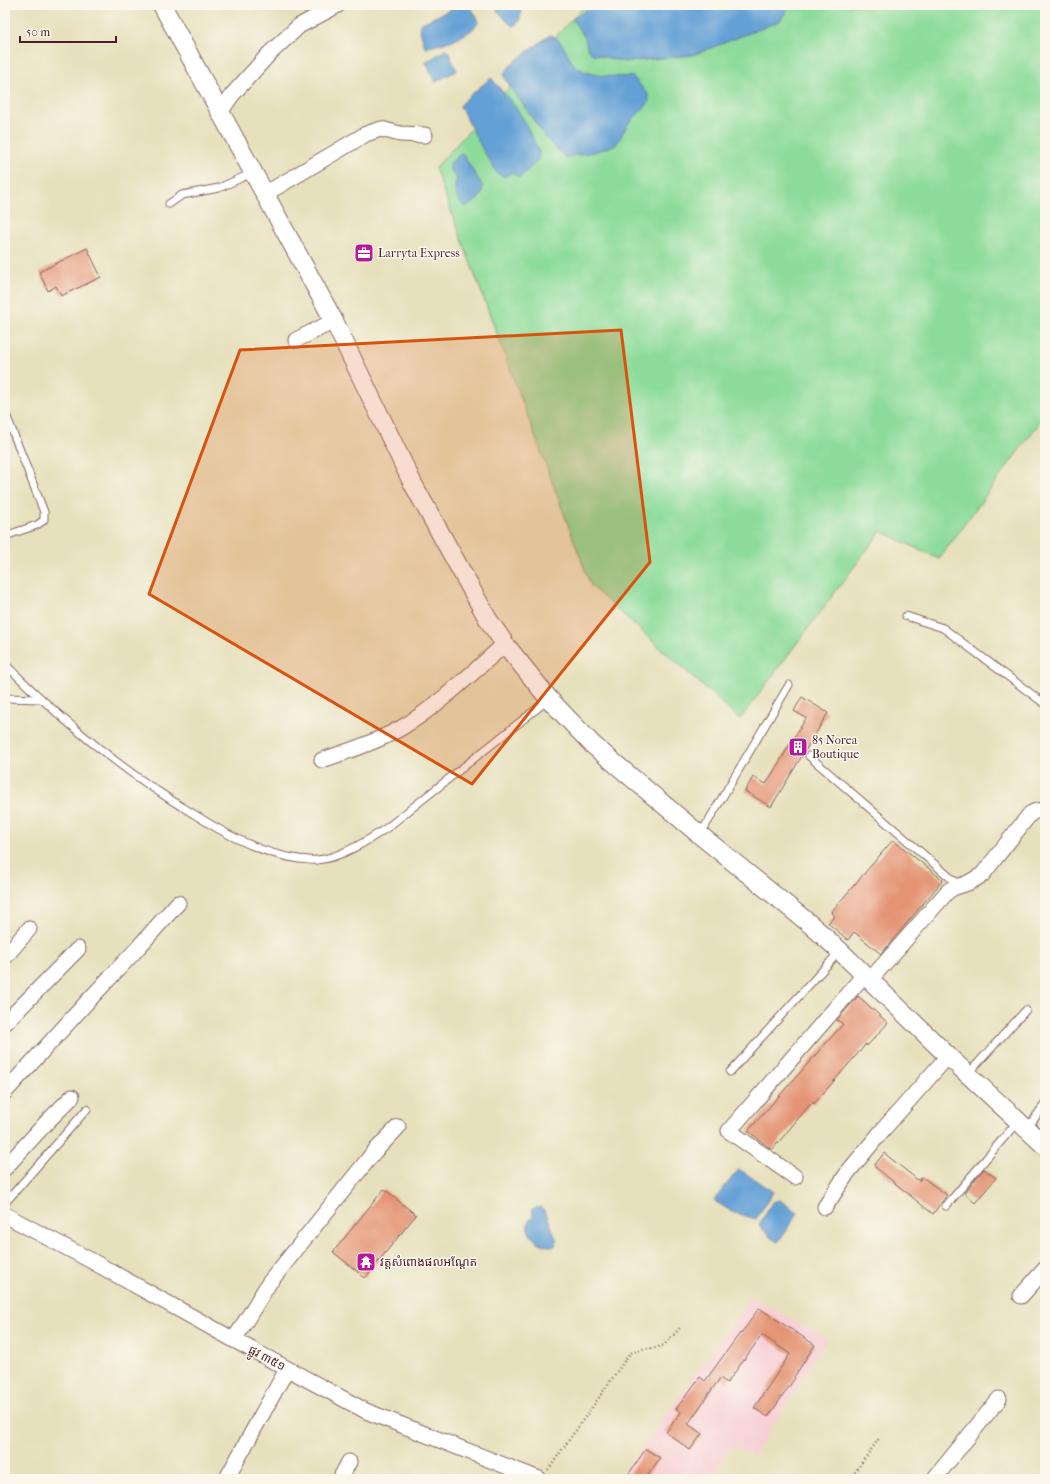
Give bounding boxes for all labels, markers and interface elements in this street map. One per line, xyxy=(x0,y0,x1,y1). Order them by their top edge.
scale bar xyxy=(20,18,116,44)
text: 50 m xyxy=(26,25,50,39)
office icon: Larryta Express xyxy=(353,242,375,264)
place label: Larryta Express xyxy=(378,246,460,260)
place label: 85 Norea Boutique xyxy=(812,733,859,761)
building icon: 85 Norea Boutique xyxy=(787,736,809,758)
temple icon: វត្តសំពោងផលអណ្តែត xyxy=(355,1251,377,1273)
place label: វត្តសំពោងផលអណ្តែត xyxy=(380,1255,477,1269)
street label: ផ្លូវ ៣៥១ xyxy=(245,1343,288,1377)

